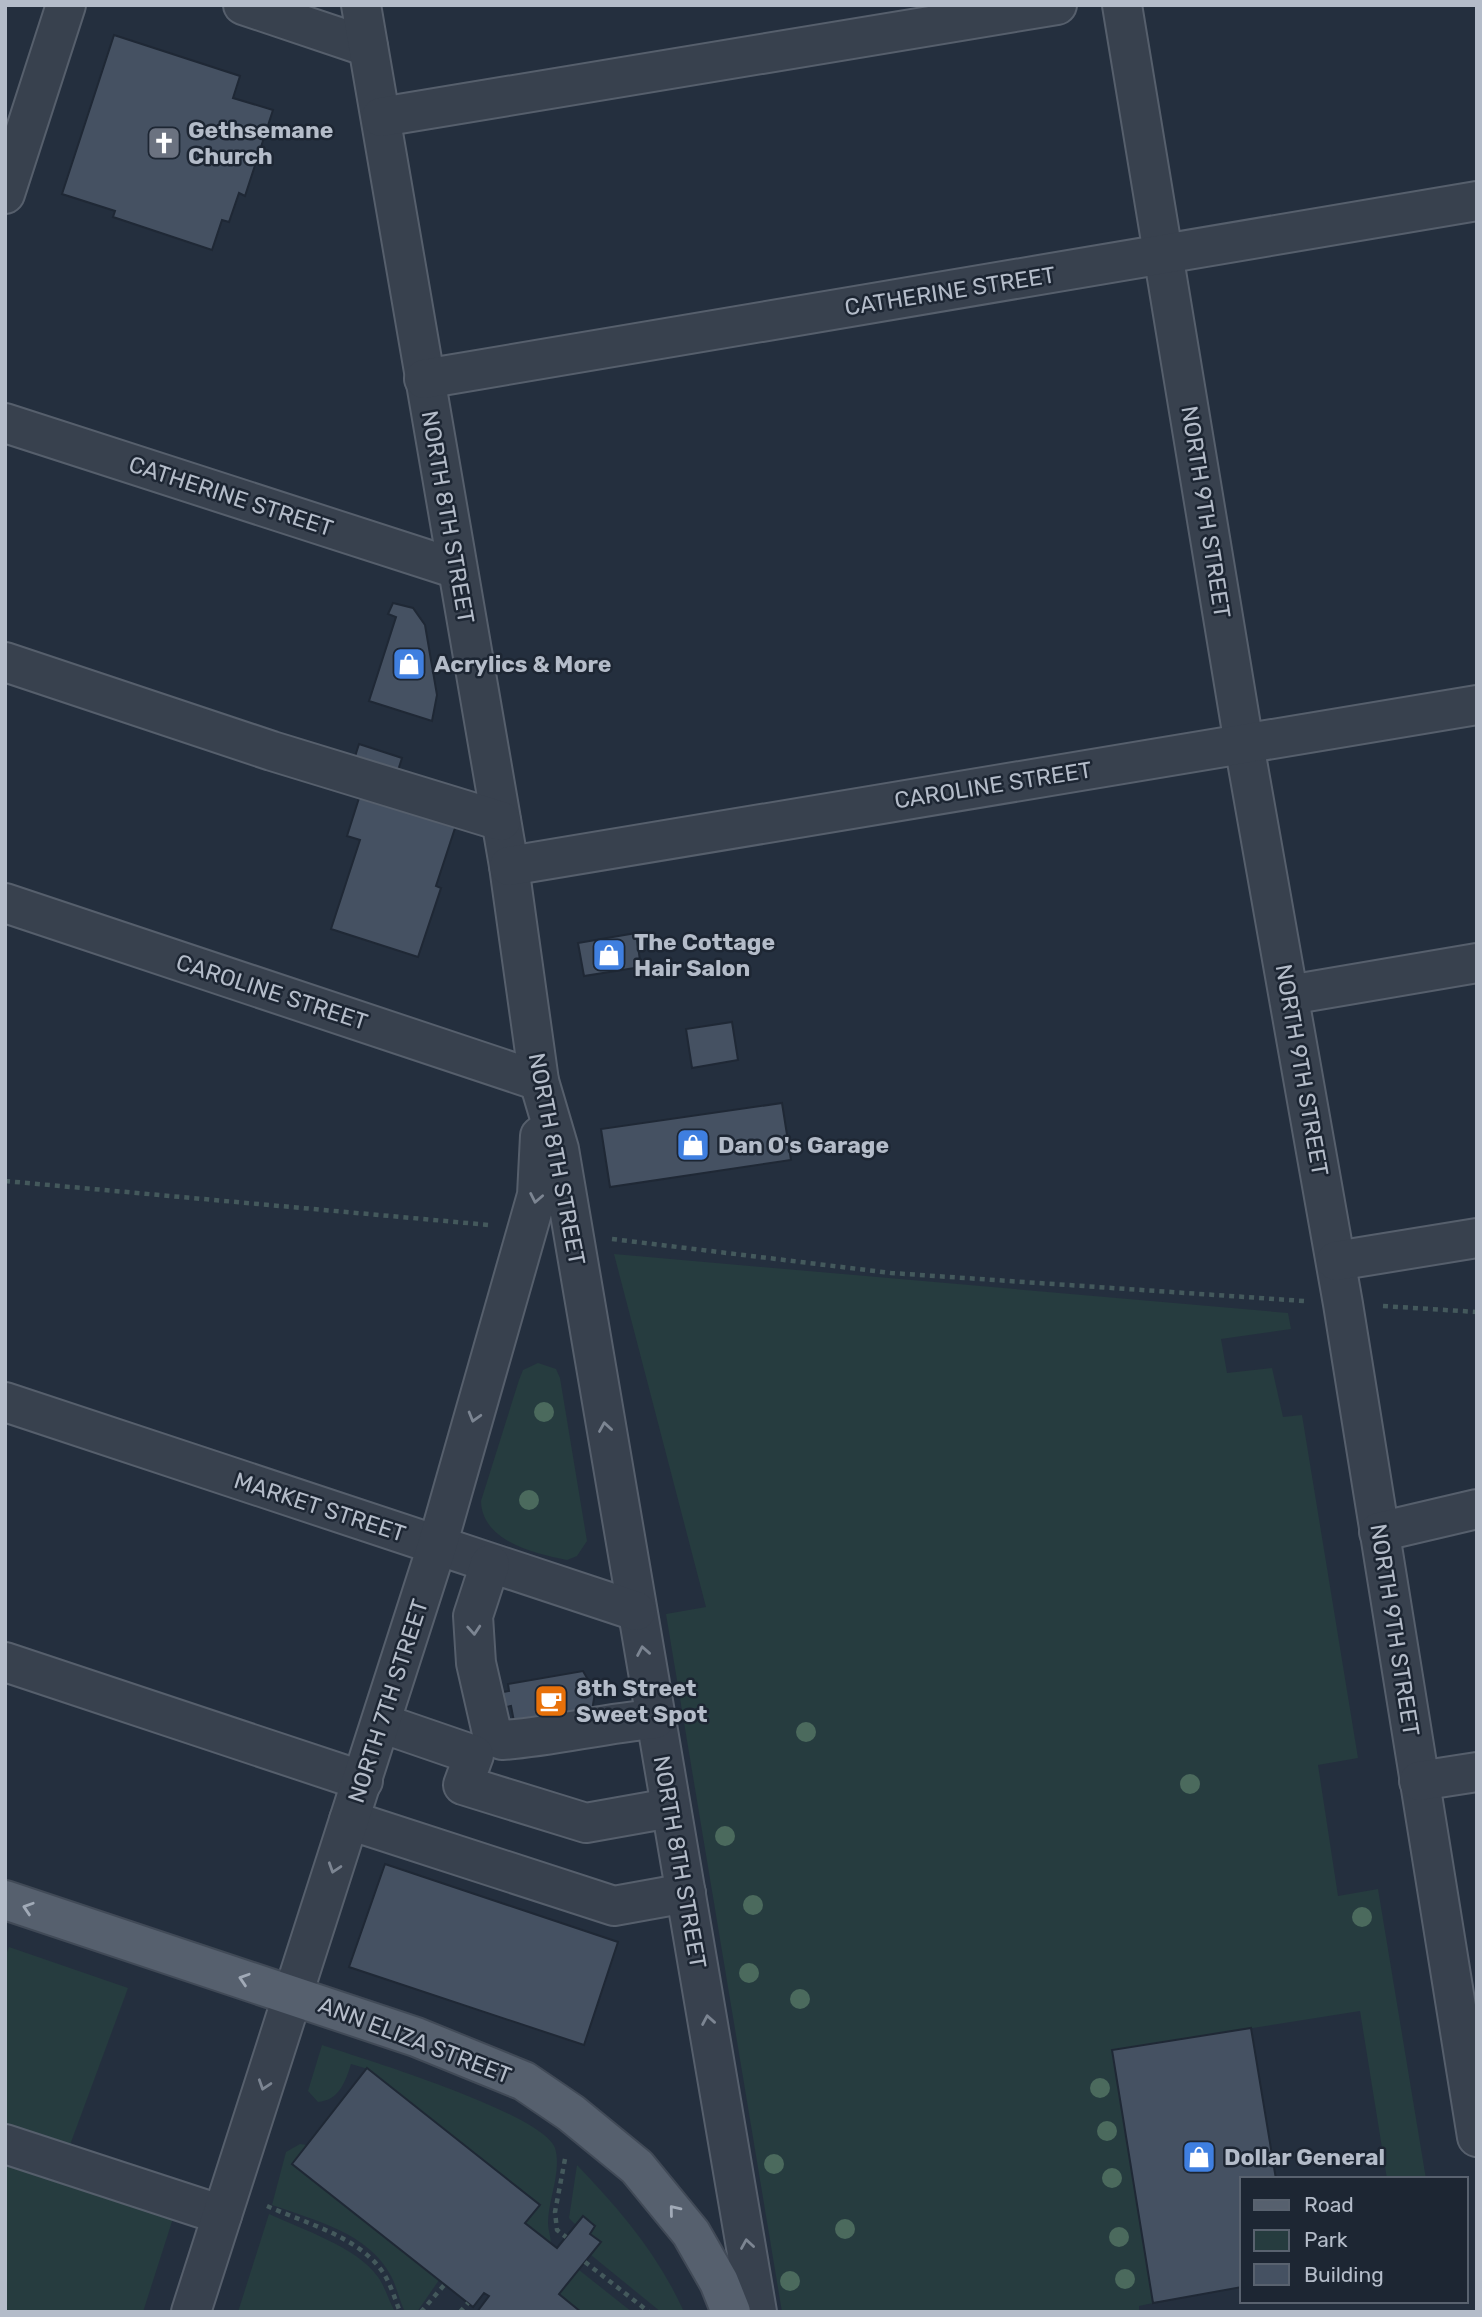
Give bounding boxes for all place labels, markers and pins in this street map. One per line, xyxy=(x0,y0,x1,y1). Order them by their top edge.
place label: Gethsemane Church xyxy=(188,116,333,170)
church icon: Gethsemane Church xyxy=(145,124,183,162)
shop icon: Acrylics & More xyxy=(390,645,428,683)
place label: Acrylics & More xyxy=(434,650,611,678)
place label: The Cottage Hair Salon xyxy=(634,928,775,982)
shop icon: The Cottage Hair Salon xyxy=(590,936,628,974)
shop icon: Dan O's Garage xyxy=(674,1126,712,1164)
place label: Dan O's Garage xyxy=(718,1131,889,1159)
place label: 8th Street Sweet Spot xyxy=(576,1674,708,1728)
cafe icon: 8th Street Sweet Spot xyxy=(532,1682,570,1720)
shop icon: Dollar General xyxy=(1180,2138,1218,2176)
place label: Dollar General xyxy=(1224,2143,1385,2171)

